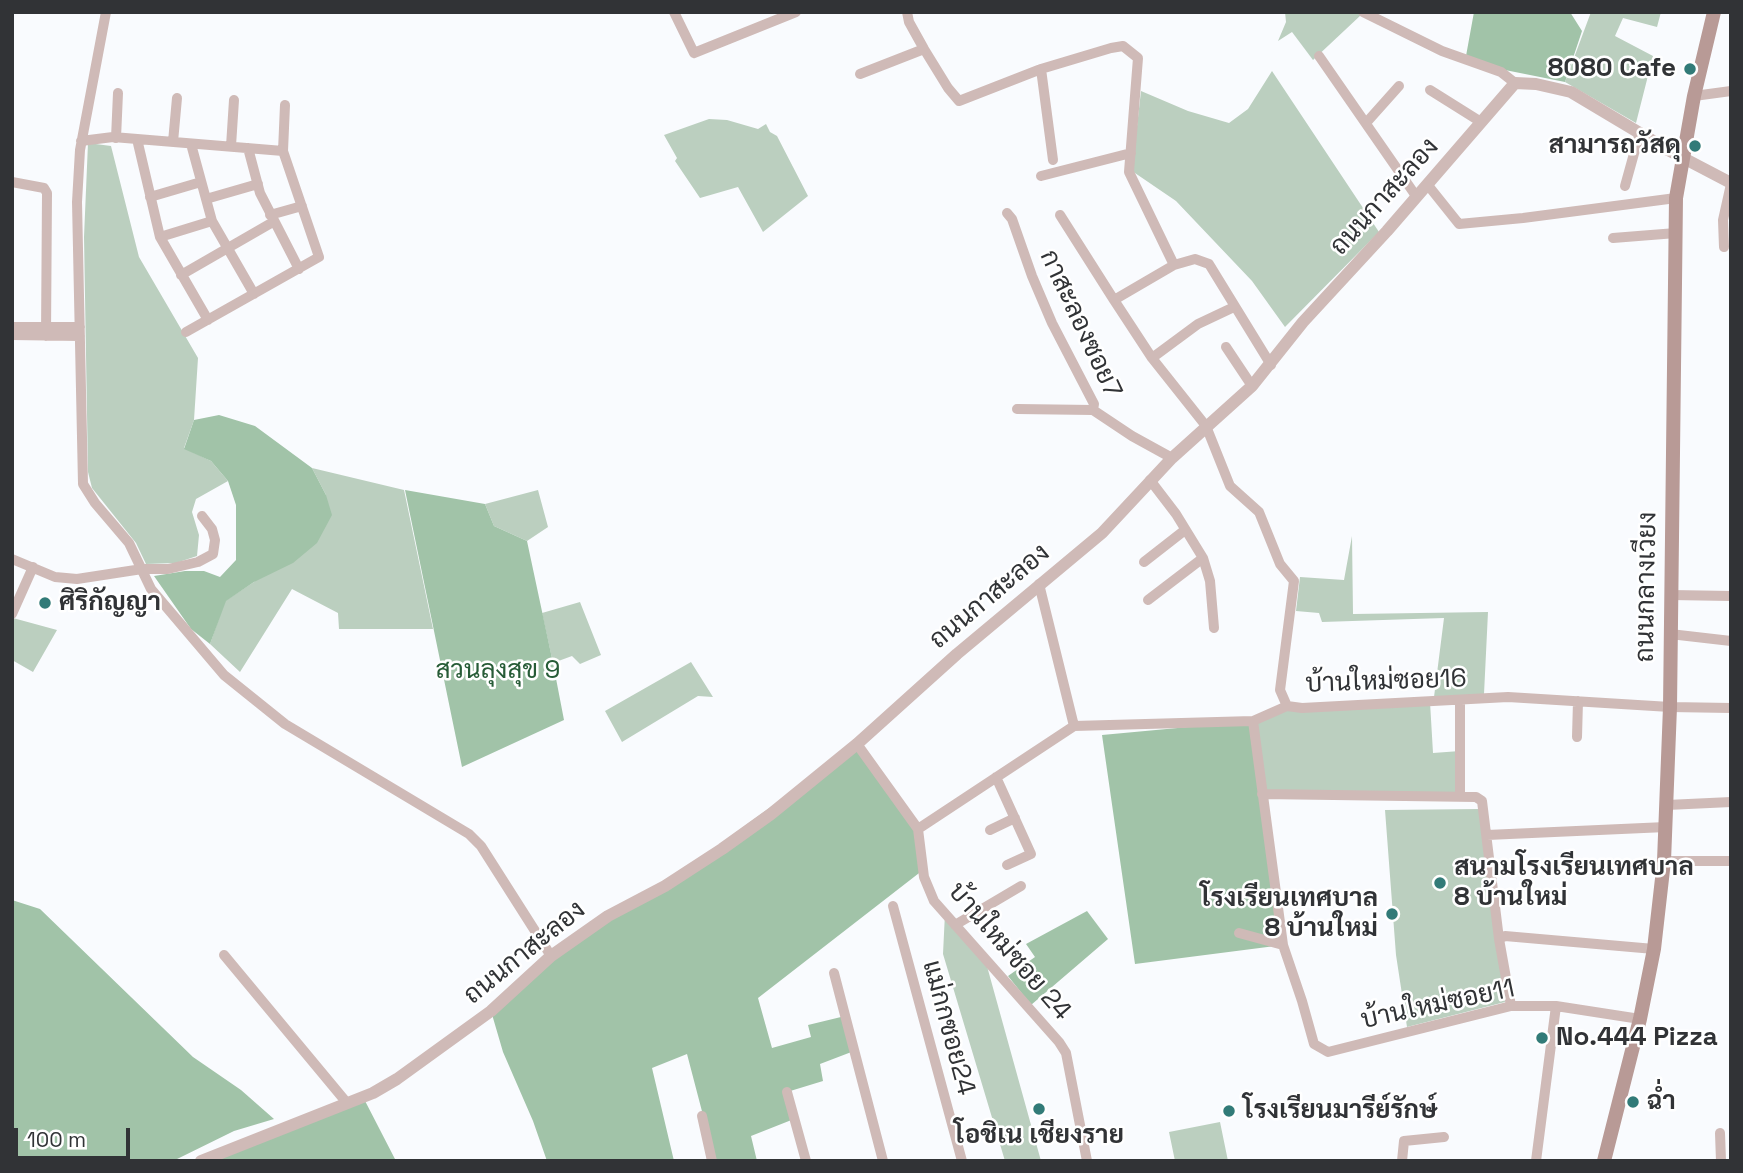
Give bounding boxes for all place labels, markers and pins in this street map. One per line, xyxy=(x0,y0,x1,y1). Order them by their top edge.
place label: 8080 Cafe xyxy=(1548,53,1676,85)
marker: 8080 Cafe xyxy=(1682,61,1698,77)
place label: สามารถวัสดุ xyxy=(1549,130,1681,162)
marker: สามารถวัสดุ xyxy=(1687,138,1703,154)
place label: ศิริกัญญา xyxy=(59,587,161,619)
marker: ศิริกัญญา xyxy=(37,595,53,611)
place label: สนามโรงเรียนเทศบาล 8 บ้านใหม่ xyxy=(1454,852,1694,914)
marker: สนามโรงเรียนเทศบาล 8 บ้านใหม่ xyxy=(1432,875,1448,891)
place label: โรงเรียนเทศบาล 8 บ้านใหม่ xyxy=(1200,883,1378,944)
marker: โรงเรียนเทศบาล 8 บ้านใหม่ xyxy=(1384,906,1400,922)
place label: No.444 Pizza xyxy=(1556,1022,1718,1054)
marker: No.444 Pizza xyxy=(1534,1030,1550,1046)
place label: ฉ่ำ xyxy=(1647,1086,1676,1118)
marker: ฉ่ำ xyxy=(1625,1094,1641,1110)
place label: โรงเรียนมารีย์รักษ์ xyxy=(1243,1095,1438,1127)
marker: โอชิเน เชียงราย xyxy=(1031,1101,1047,1117)
marker: โรงเรียนมารีย์รักษ์ xyxy=(1221,1103,1237,1119)
place label: โอชิเน เชียงราย xyxy=(954,1120,1124,1152)

